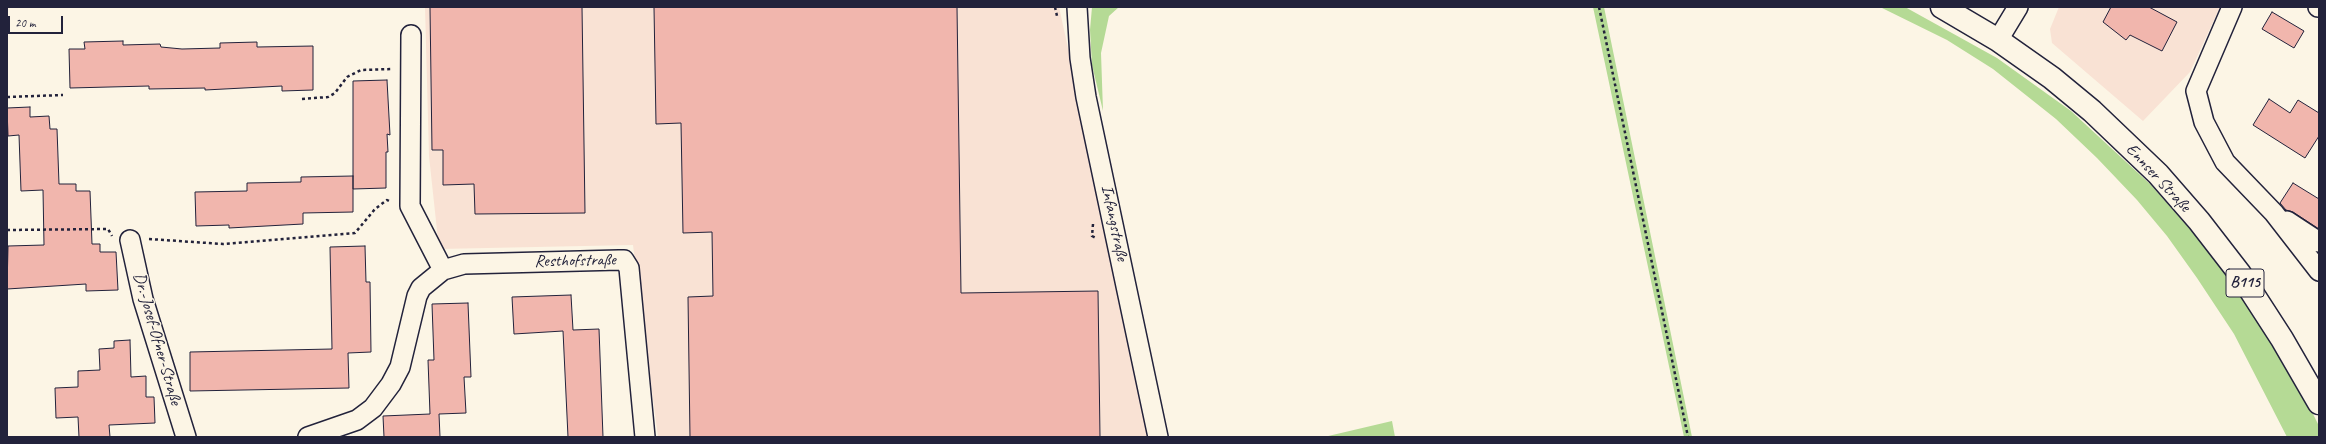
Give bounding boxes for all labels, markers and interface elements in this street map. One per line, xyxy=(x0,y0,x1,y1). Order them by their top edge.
scale bar xyxy=(10,8,65,34)
text: 20 m xyxy=(15,15,35,31)
street label: Ennser Straße xyxy=(2121,140,2195,216)
street label: Infangstraße xyxy=(1096,183,1132,263)
street label: Resthofstraße xyxy=(534,250,616,272)
road number: B115 xyxy=(2226,269,2264,297)
street label: Dr.-Josef-Ofner-Straße xyxy=(128,271,186,407)

